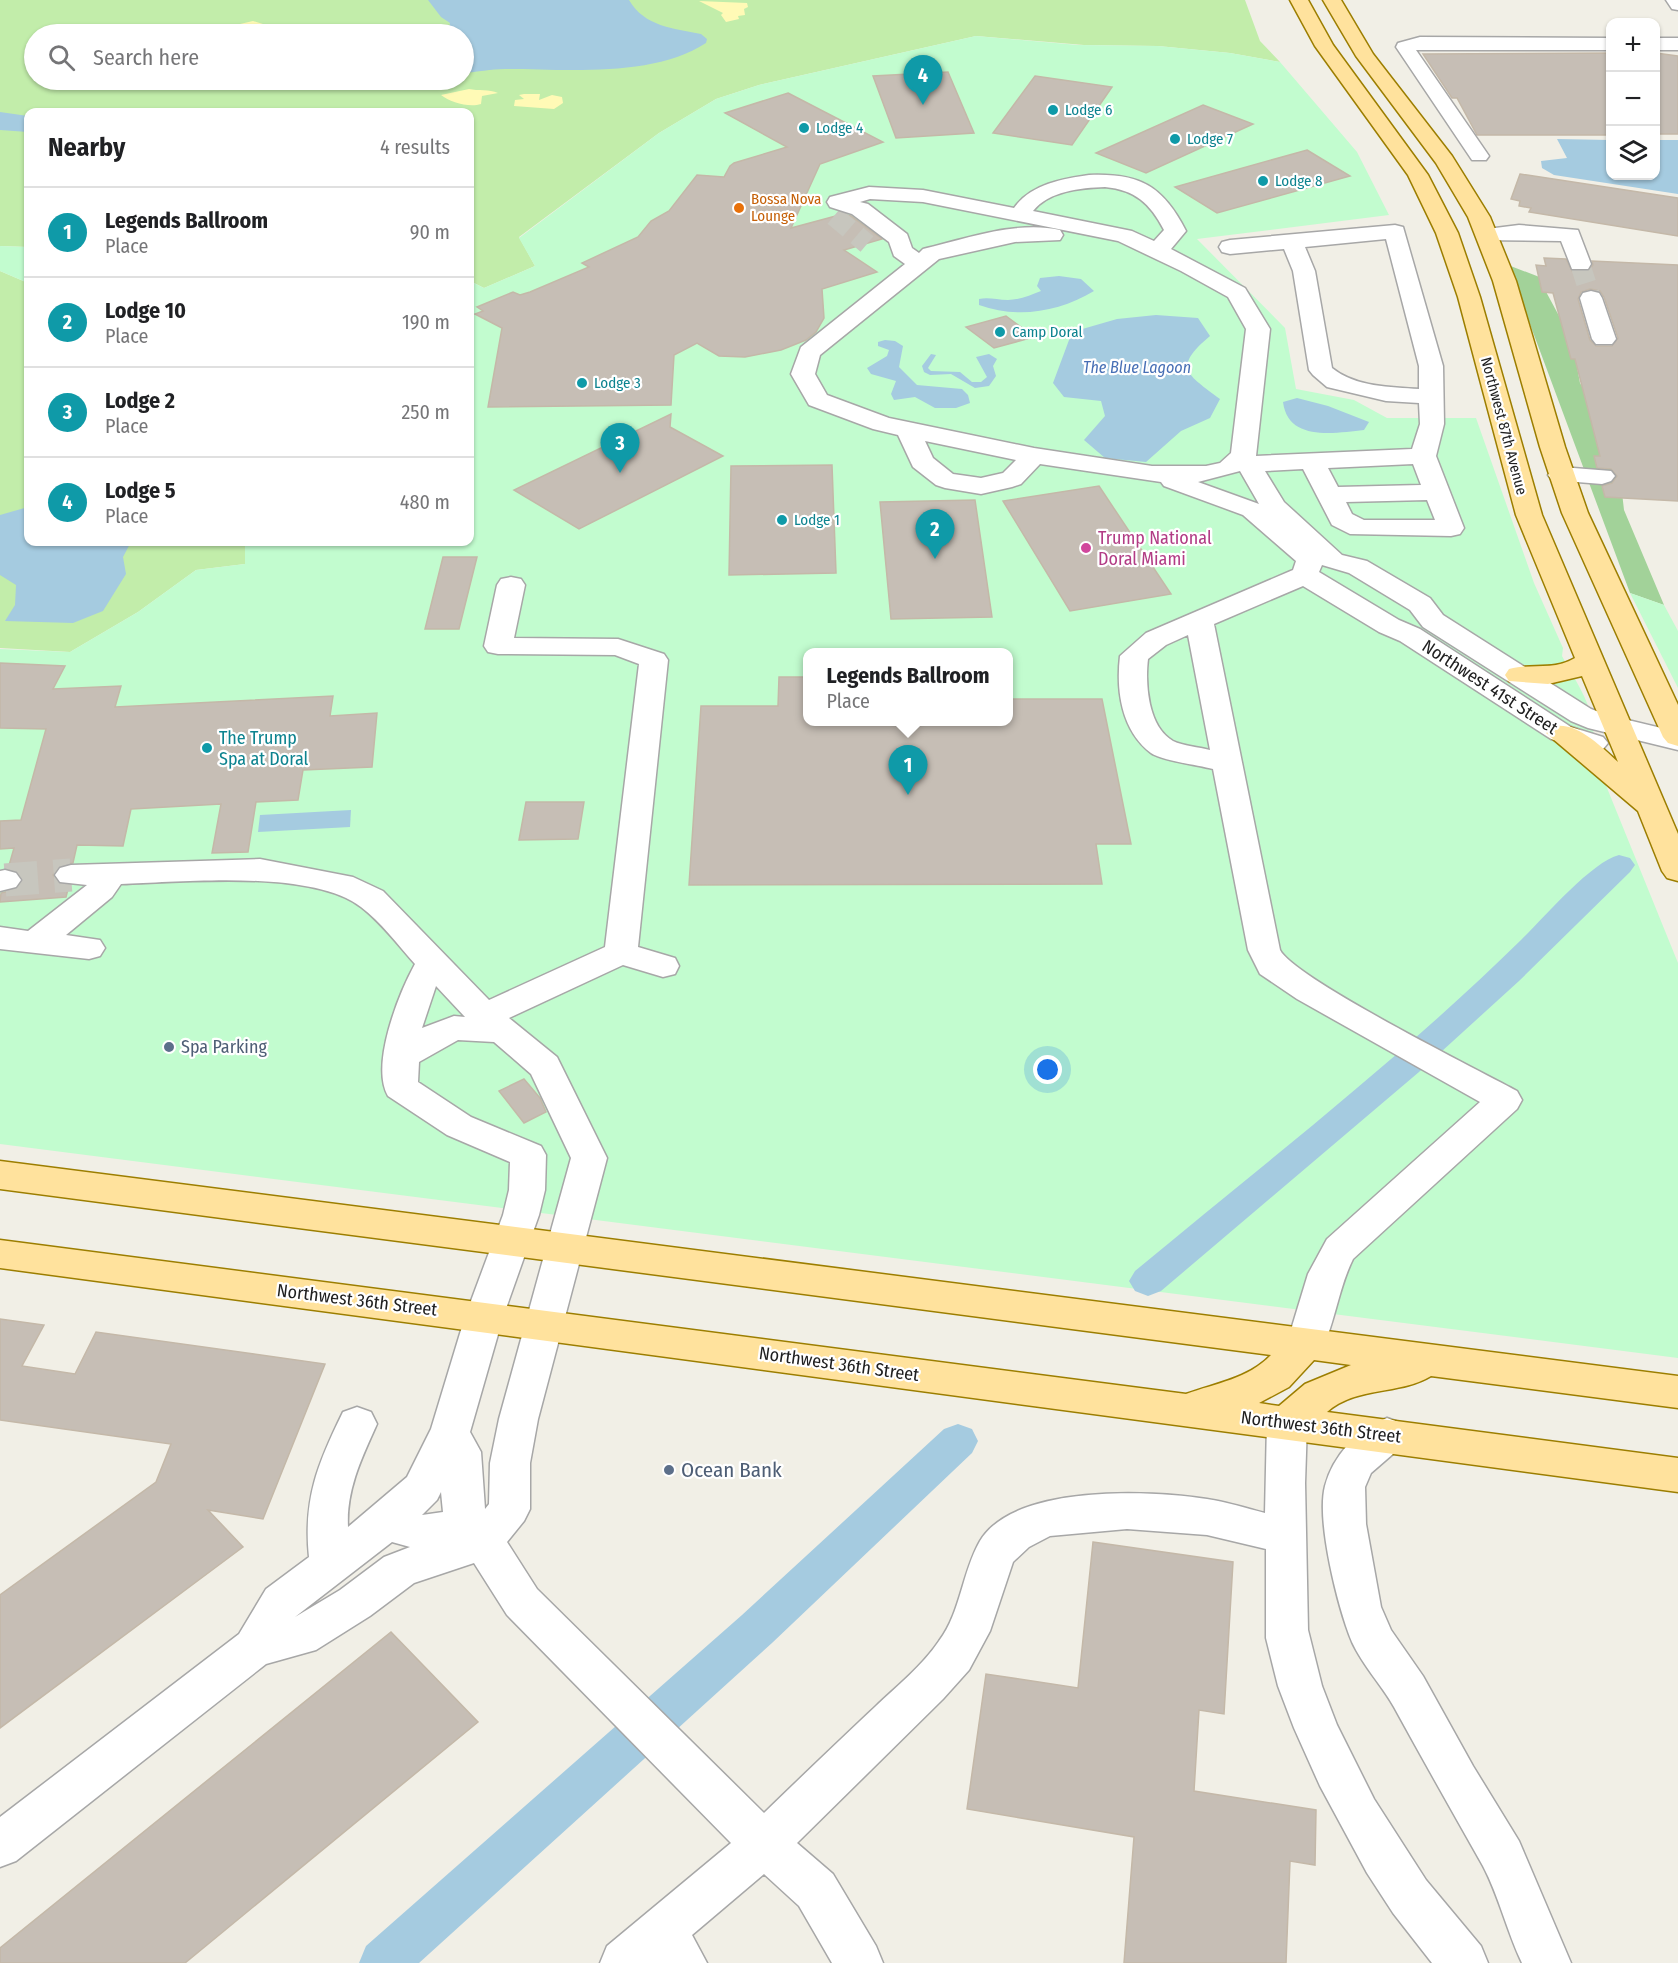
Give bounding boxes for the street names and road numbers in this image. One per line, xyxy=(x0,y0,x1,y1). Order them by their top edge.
street label: Northwest 87th Avenue xyxy=(1477,355,1531,497)
street label: Northwest 41st Street xyxy=(1418,635,1562,739)
street label: Northwest 36th Street xyxy=(276,1279,439,1321)
street label: Northwest 36th Street xyxy=(758,1342,921,1386)
street label: Northwest 36th Street xyxy=(1240,1406,1403,1448)

